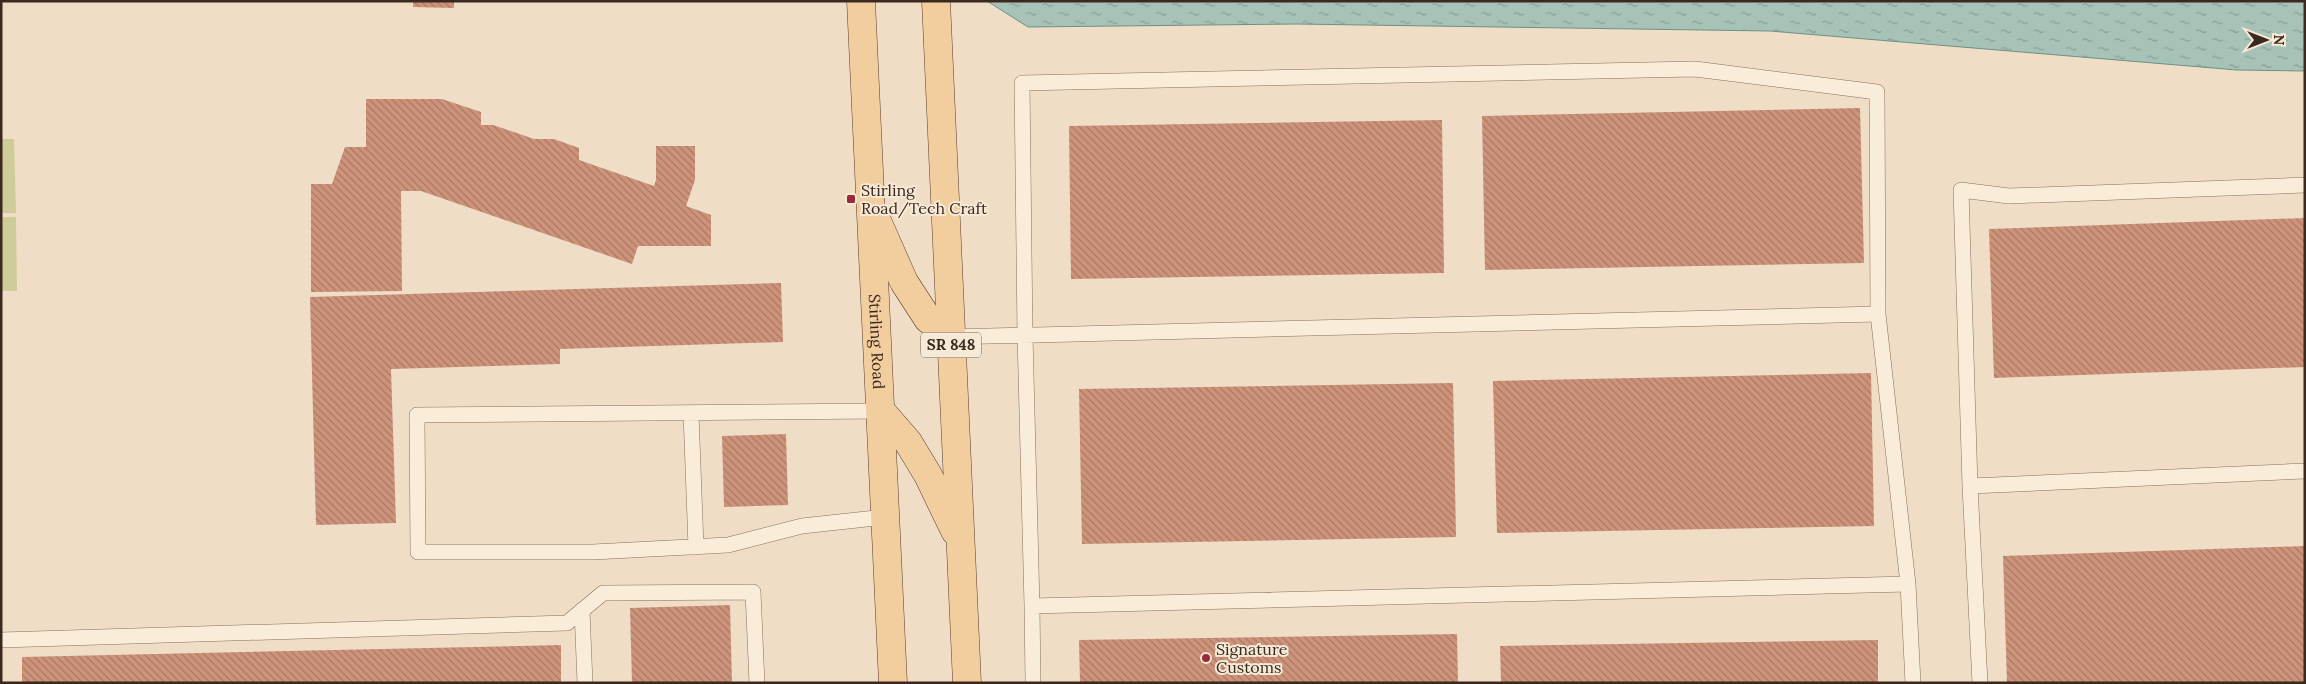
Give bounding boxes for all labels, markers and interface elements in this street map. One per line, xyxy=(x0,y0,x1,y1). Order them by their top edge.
north arrow xyxy=(2241,15,2291,65)
text: N xyxy=(2270,35,2288,46)
place label: Stirling Road/Tech Craft xyxy=(861,180,988,219)
marker: Stirling Road/Tech Craft xyxy=(845,193,857,205)
street label: Stirling Road xyxy=(865,294,889,390)
road number: SR 848 xyxy=(921,332,981,358)
place label: Signature Customs xyxy=(1216,639,1288,677)
marker: Signature Customs xyxy=(1200,652,1212,664)

